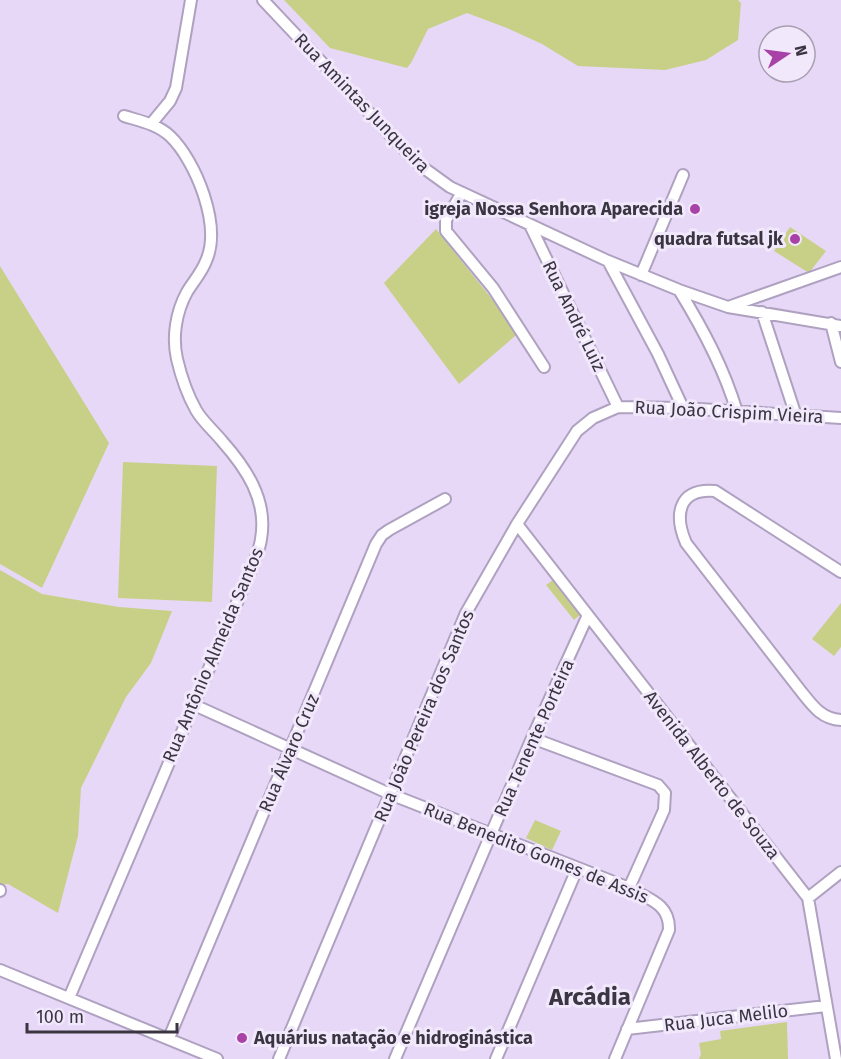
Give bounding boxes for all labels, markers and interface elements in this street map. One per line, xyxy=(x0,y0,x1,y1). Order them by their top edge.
north arrow xyxy=(757,24,817,84)
street label: Rua Amintas Junqueira xyxy=(290,29,434,177)
text: N xyxy=(791,43,812,58)
place label: igreja Nossa Senhora Aparecida xyxy=(424,198,683,220)
marker: igreja Nossa Senhora Aparecida xyxy=(688,202,702,216)
place label: quadra futsal jk xyxy=(654,228,784,250)
marker: quadra futsal jk xyxy=(788,232,802,246)
street label: Rua André Luiz xyxy=(538,257,610,375)
street label: Rua João Crispim Vieira xyxy=(634,396,824,428)
street label: Rua Antônio Almeida Santos xyxy=(158,544,268,766)
street label: Rua João Pereira dos Santos xyxy=(369,607,479,825)
street label: Rua Tenente Porteira xyxy=(489,656,579,820)
street label: Avenida Alberto de Souza xyxy=(639,686,785,864)
street label: Rua Álvaro Cruz xyxy=(253,690,324,816)
street label: Rua Benedito Gomes de Assis xyxy=(420,798,652,908)
district label: Arcádia xyxy=(548,983,631,1011)
scale bar xyxy=(27,996,177,1034)
street label: Rua Juca Melilo xyxy=(663,999,789,1037)
text: 100 m xyxy=(36,1006,84,1028)
place label: Aquárius natação e hidroginástica xyxy=(253,1027,533,1049)
marker: Aquárius natação e hidroginástica xyxy=(235,1031,249,1045)

